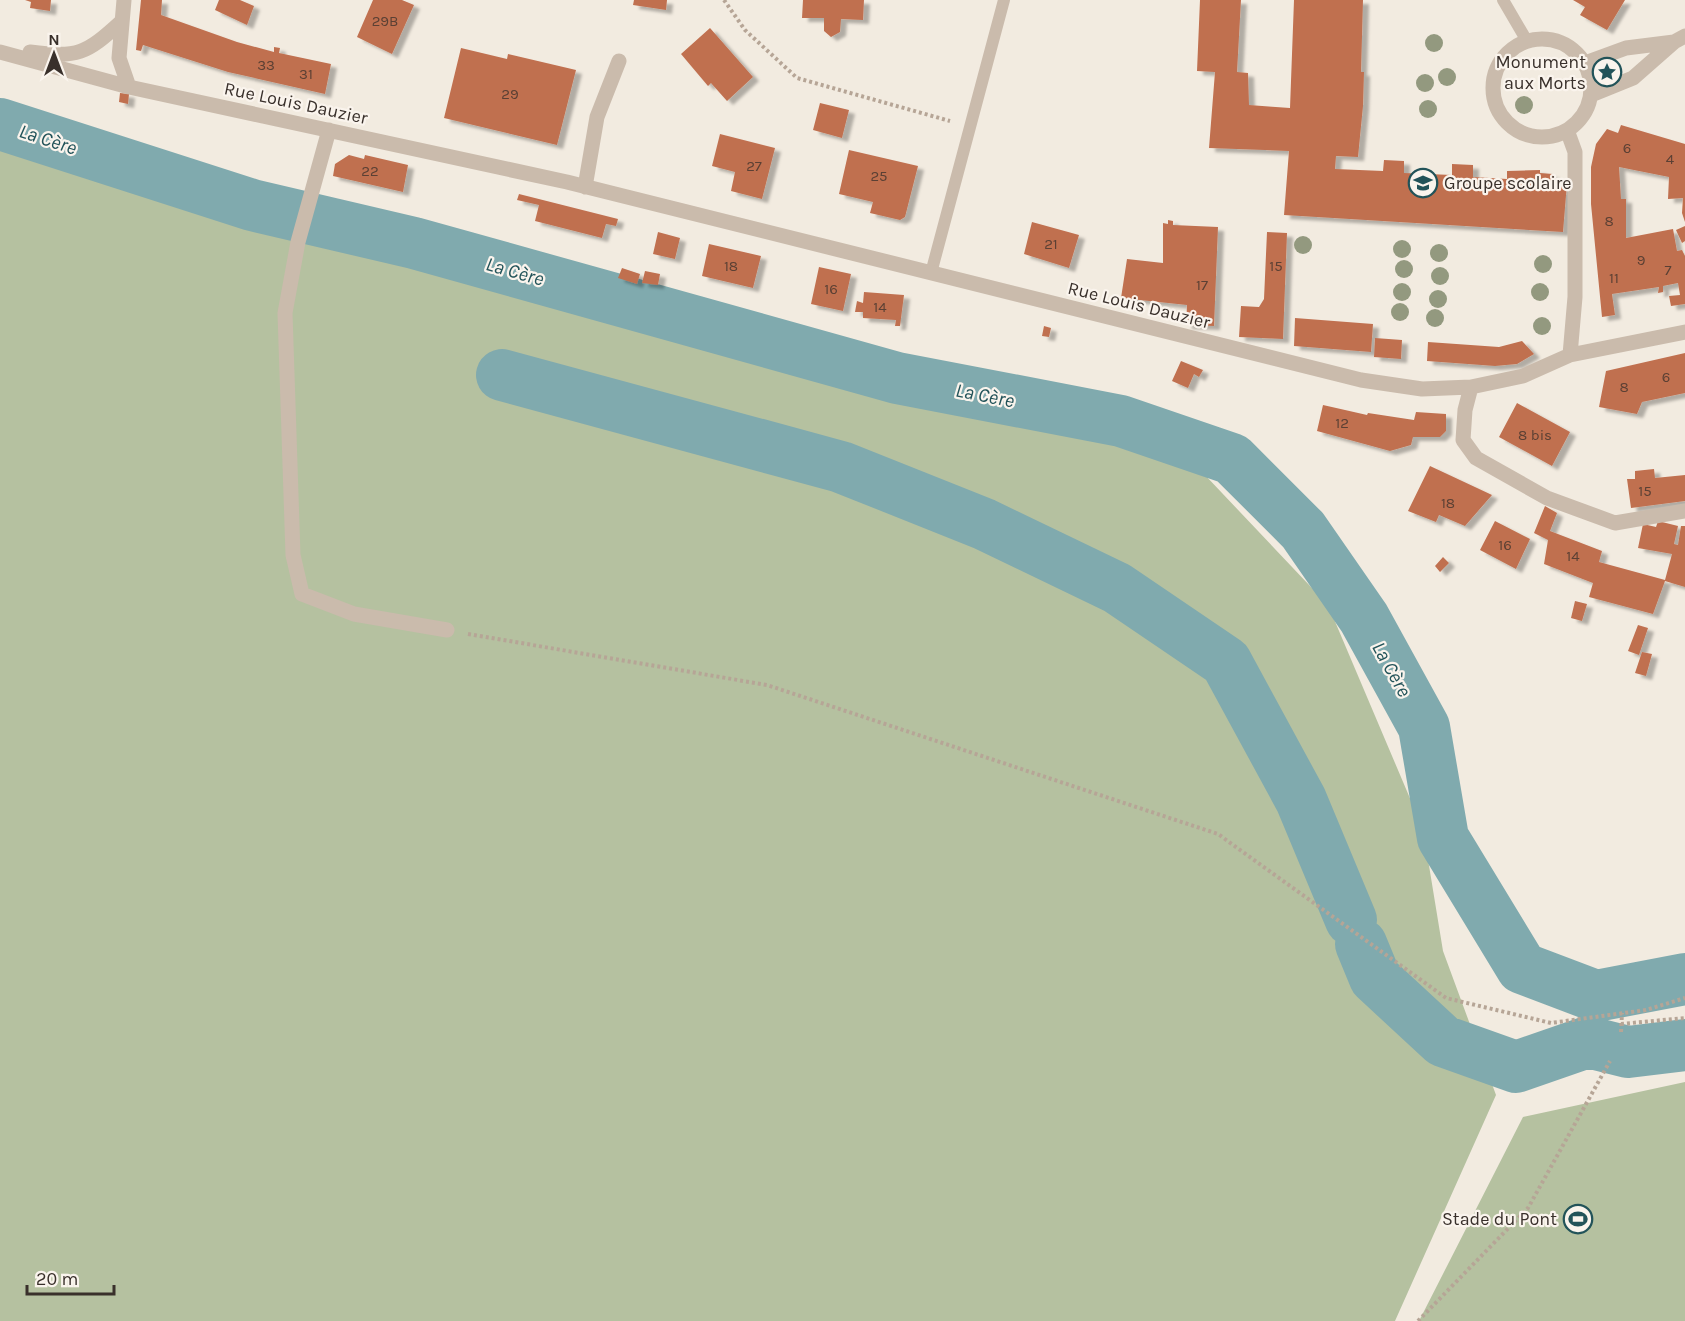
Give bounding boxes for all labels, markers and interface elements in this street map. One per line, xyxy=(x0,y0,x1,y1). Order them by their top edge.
house number: 29B xyxy=(372,12,398,30)
north arrow xyxy=(24,24,84,84)
text: N xyxy=(48,30,60,49)
place label: Monument aux Morts xyxy=(1495,51,1586,94)
house number: 33 xyxy=(257,56,275,74)
place icon: Monument aux Morts xyxy=(1591,56,1623,88)
house number: 31 xyxy=(299,65,313,83)
street label: Rue Louis Dauzier xyxy=(222,77,370,129)
house number: 29 xyxy=(501,85,519,103)
water label: La Cère xyxy=(16,119,80,160)
house number: 6 xyxy=(1623,139,1631,157)
house number: 4 xyxy=(1666,150,1675,168)
house number: 27 xyxy=(746,157,762,175)
house number: 22 xyxy=(361,162,379,180)
house number: 25 xyxy=(870,167,888,185)
school or university icon: Groupe scolaire xyxy=(1407,167,1439,199)
place label: Groupe scolaire xyxy=(1444,172,1572,194)
house number: 8 xyxy=(1604,212,1614,230)
house number: 21 xyxy=(1044,235,1058,253)
house number: 9 xyxy=(1637,251,1645,269)
water label: La Cère xyxy=(483,252,546,291)
house number: 18 xyxy=(724,257,738,275)
house number: 15 xyxy=(1269,257,1283,275)
house number: 7 xyxy=(1664,261,1672,279)
house number: 11 xyxy=(1609,269,1619,287)
house number: 17 xyxy=(1196,276,1208,294)
street label: Rue Louis Dauzier xyxy=(1065,277,1213,333)
house number: 16 xyxy=(824,280,838,298)
house number: 14 xyxy=(873,298,887,316)
house number: 6 xyxy=(1662,368,1670,386)
house number: 8 xyxy=(1619,378,1629,396)
water label: La Cère xyxy=(954,379,1016,412)
house number: 12 xyxy=(1335,414,1349,432)
house number: 8 bis xyxy=(1518,426,1552,444)
house number: 15 xyxy=(1638,482,1652,500)
house number: 18 xyxy=(1441,494,1455,512)
house number: 16 xyxy=(1498,536,1512,554)
house number: 14 xyxy=(1566,547,1580,565)
water label: La Cère xyxy=(1367,638,1416,701)
sports icon: Stade du Pont xyxy=(1562,1203,1594,1235)
place label: Stade du Pont xyxy=(1442,1208,1557,1230)
scale bar xyxy=(27,1258,114,1296)
text: 20 m xyxy=(36,1268,78,1290)

